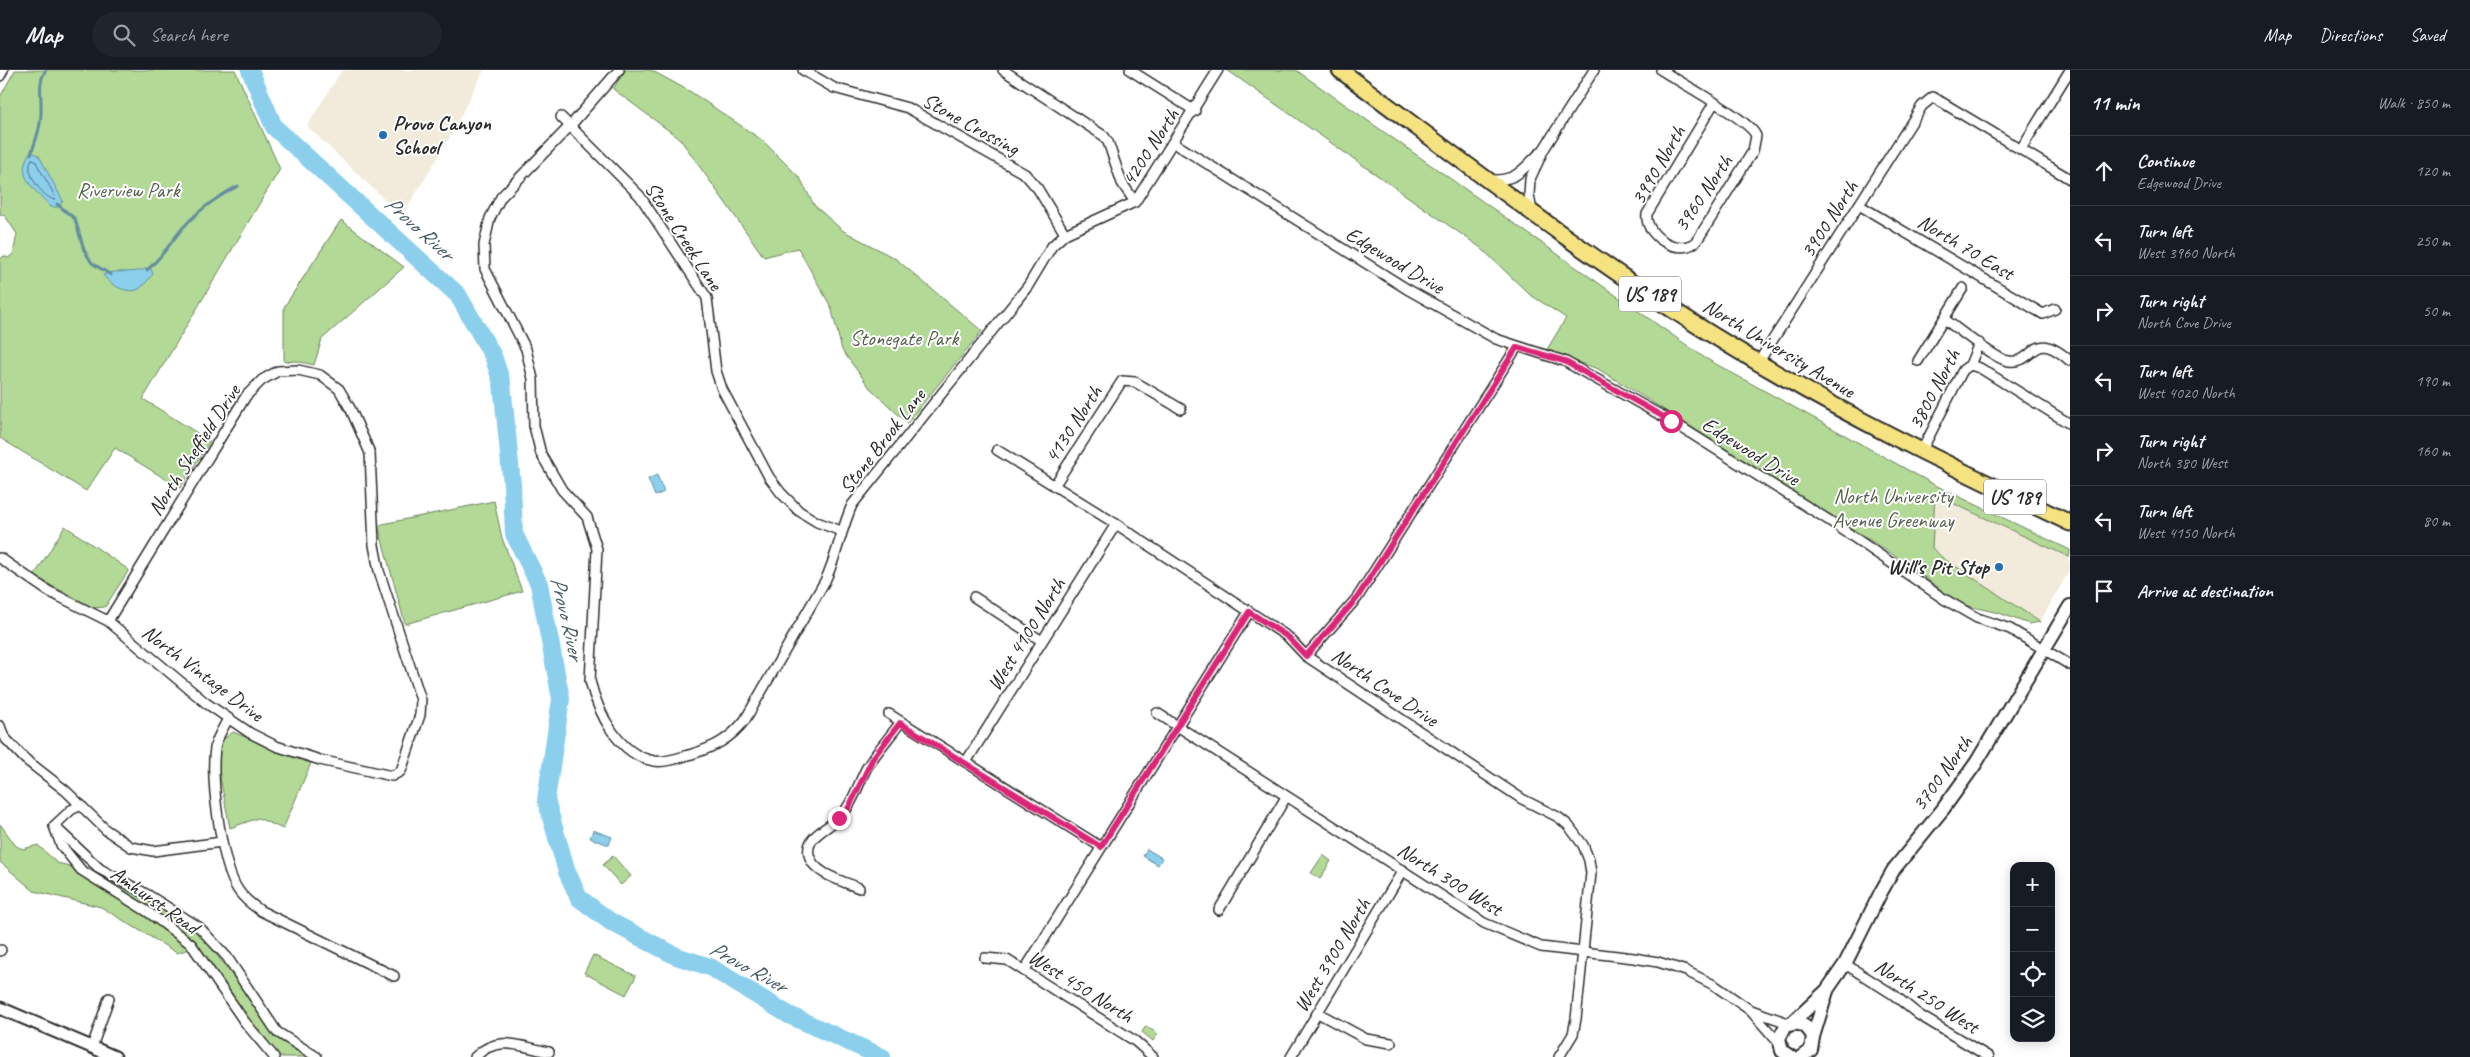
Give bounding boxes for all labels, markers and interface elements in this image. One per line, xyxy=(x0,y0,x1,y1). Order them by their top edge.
search box xyxy=(92,12,442,57)
text: Map xyxy=(25,20,62,50)
icon: search xyxy=(110,21,138,49)
text: Search here xyxy=(150,23,228,47)
text: Map xyxy=(2264,24,2291,46)
text: Directions xyxy=(2319,24,2382,46)
text: Saved xyxy=(2410,24,2445,46)
street label: Stone Crossing xyxy=(918,87,1025,162)
text: 11 min xyxy=(2090,90,2140,116)
text: Walk · 850 m xyxy=(2378,93,2450,113)
street label: 4200 North xyxy=(1115,103,1185,191)
place label: Provo Canyon School xyxy=(393,110,491,160)
street label: 3990 North xyxy=(1625,120,1691,209)
marker: Provo Canyon School xyxy=(377,129,389,141)
street label: 3960 North xyxy=(1668,149,1738,236)
text: Continue xyxy=(2137,149,2194,173)
icon: ahead xyxy=(2090,157,2118,185)
text: 120 m xyxy=(2416,161,2450,181)
text: Edgewood Drive xyxy=(2137,173,2221,193)
street label: 3900 North xyxy=(1794,175,1864,263)
park label: Riverview Park xyxy=(77,177,181,203)
street label: Stone Creek Lane xyxy=(639,177,729,296)
water label: Provo River xyxy=(379,190,462,269)
street label: North 70 East xyxy=(1913,208,2021,287)
text: Turn left xyxy=(2137,219,2192,243)
street label: Edgewood Drive xyxy=(1341,221,1450,300)
icon: left xyxy=(2090,227,2118,255)
text: 250 m xyxy=(2416,231,2450,251)
text: West 3960 North xyxy=(2137,243,2235,263)
road number: US 189 xyxy=(1619,276,1681,312)
text: Turn right xyxy=(2137,289,2204,313)
street label: North University Avenue xyxy=(1698,292,1861,404)
icon: right xyxy=(2090,297,2118,325)
text: 50 m xyxy=(2423,301,2450,321)
text: North Cove Drive xyxy=(2137,313,2231,333)
park label: Stonegate Park xyxy=(850,325,960,351)
street label: 3800 North xyxy=(1902,344,1966,433)
text: Turn left xyxy=(2137,359,2192,383)
icon: left xyxy=(2090,367,2118,395)
text: 190 m xyxy=(2416,371,2450,391)
street label: North Sheffield Drive xyxy=(142,378,247,520)
street label: 4130 North xyxy=(1038,380,1108,468)
street label: Stone Brook Lane xyxy=(833,382,932,499)
text: West 4020 North xyxy=(2137,383,2235,403)
route start xyxy=(1660,410,1683,433)
street label: Edgewood Drive xyxy=(1697,411,1806,492)
text: Turn right xyxy=(2137,429,2204,453)
icon: right xyxy=(2090,437,2118,465)
text: 160 m xyxy=(2416,441,2450,461)
text: North 380 West xyxy=(2137,453,2228,473)
road number: US 189 xyxy=(1984,480,2046,514)
park label: North University Avenue Greenway xyxy=(1833,483,1955,533)
text: Turn left xyxy=(2137,499,2192,523)
icon: left xyxy=(2090,507,2118,535)
text: 80 m xyxy=(2423,511,2450,531)
text: West 4150 North xyxy=(2137,523,2235,543)
place label: Will's Pit Stop xyxy=(1888,554,1991,580)
marker: Will's Pit Stop xyxy=(1993,561,2005,573)
street label: West 4100 North xyxy=(981,572,1071,695)
water label: Provo River xyxy=(544,574,591,666)
icon: arrive xyxy=(2090,577,2118,605)
text: Arrive at destination xyxy=(2137,579,2273,603)
street label: North Vintage Drive xyxy=(137,619,270,728)
street label: North Cove Drive xyxy=(1327,642,1444,733)
street label: 3700 North xyxy=(1906,730,1978,816)
route end xyxy=(828,807,851,830)
street label: North 300 West xyxy=(1393,836,1509,923)
street label: Amhurst Road xyxy=(106,860,206,941)
map controls xyxy=(2010,862,2055,1042)
button: + xyxy=(2010,862,2055,907)
street label: West 3900 North xyxy=(1288,893,1376,1017)
button: − xyxy=(2010,907,2055,952)
water label: Provo River xyxy=(705,934,795,1002)
street label: West 450 North xyxy=(1024,943,1139,1029)
button: locate xyxy=(2010,952,2055,997)
street label: North 250 West xyxy=(1870,953,1986,1040)
button: layers xyxy=(2010,997,2055,1042)

